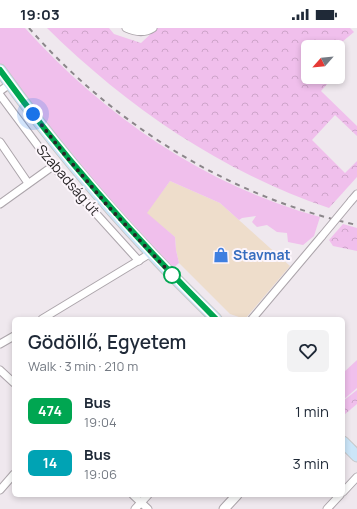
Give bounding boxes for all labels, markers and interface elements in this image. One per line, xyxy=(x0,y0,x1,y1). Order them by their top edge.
text: 19:03 xyxy=(20,4,60,25)
north arrow xyxy=(301,40,345,84)
map controls xyxy=(301,40,345,84)
your location xyxy=(23,104,43,124)
street label: Szabadság út xyxy=(32,140,105,219)
place label: Stavmat xyxy=(233,245,291,264)
shop icon: Stavmat xyxy=(212,246,230,264)
unlabelled marker xyxy=(163,266,181,284)
text: Gödöllő, Egyetem xyxy=(28,329,186,355)
button: heart xyxy=(287,330,329,372)
text: Walk · 3 min · 210 m xyxy=(28,357,138,375)
text: Bus xyxy=(84,392,111,413)
text: 474 xyxy=(38,401,62,420)
text: 1 min xyxy=(295,401,329,422)
text: 19:04 xyxy=(84,413,117,431)
text: Bus xyxy=(84,444,111,465)
text: 14 xyxy=(43,453,57,472)
text: 3 min xyxy=(293,453,329,474)
text: 19:06 xyxy=(84,465,117,483)

